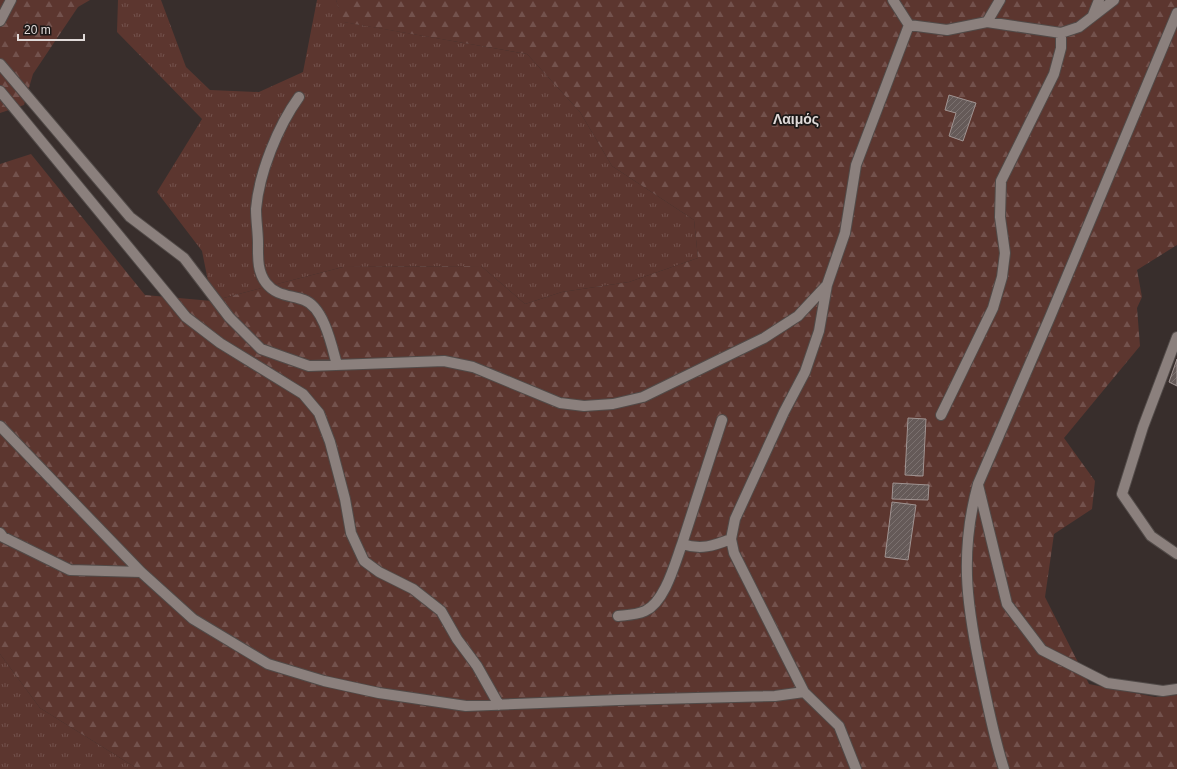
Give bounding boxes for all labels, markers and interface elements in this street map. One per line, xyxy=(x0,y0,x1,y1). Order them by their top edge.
scale bar xyxy=(18,16,84,42)
text: 20 m xyxy=(24,23,51,37)
district label: Λαιμός xyxy=(773,111,819,127)

